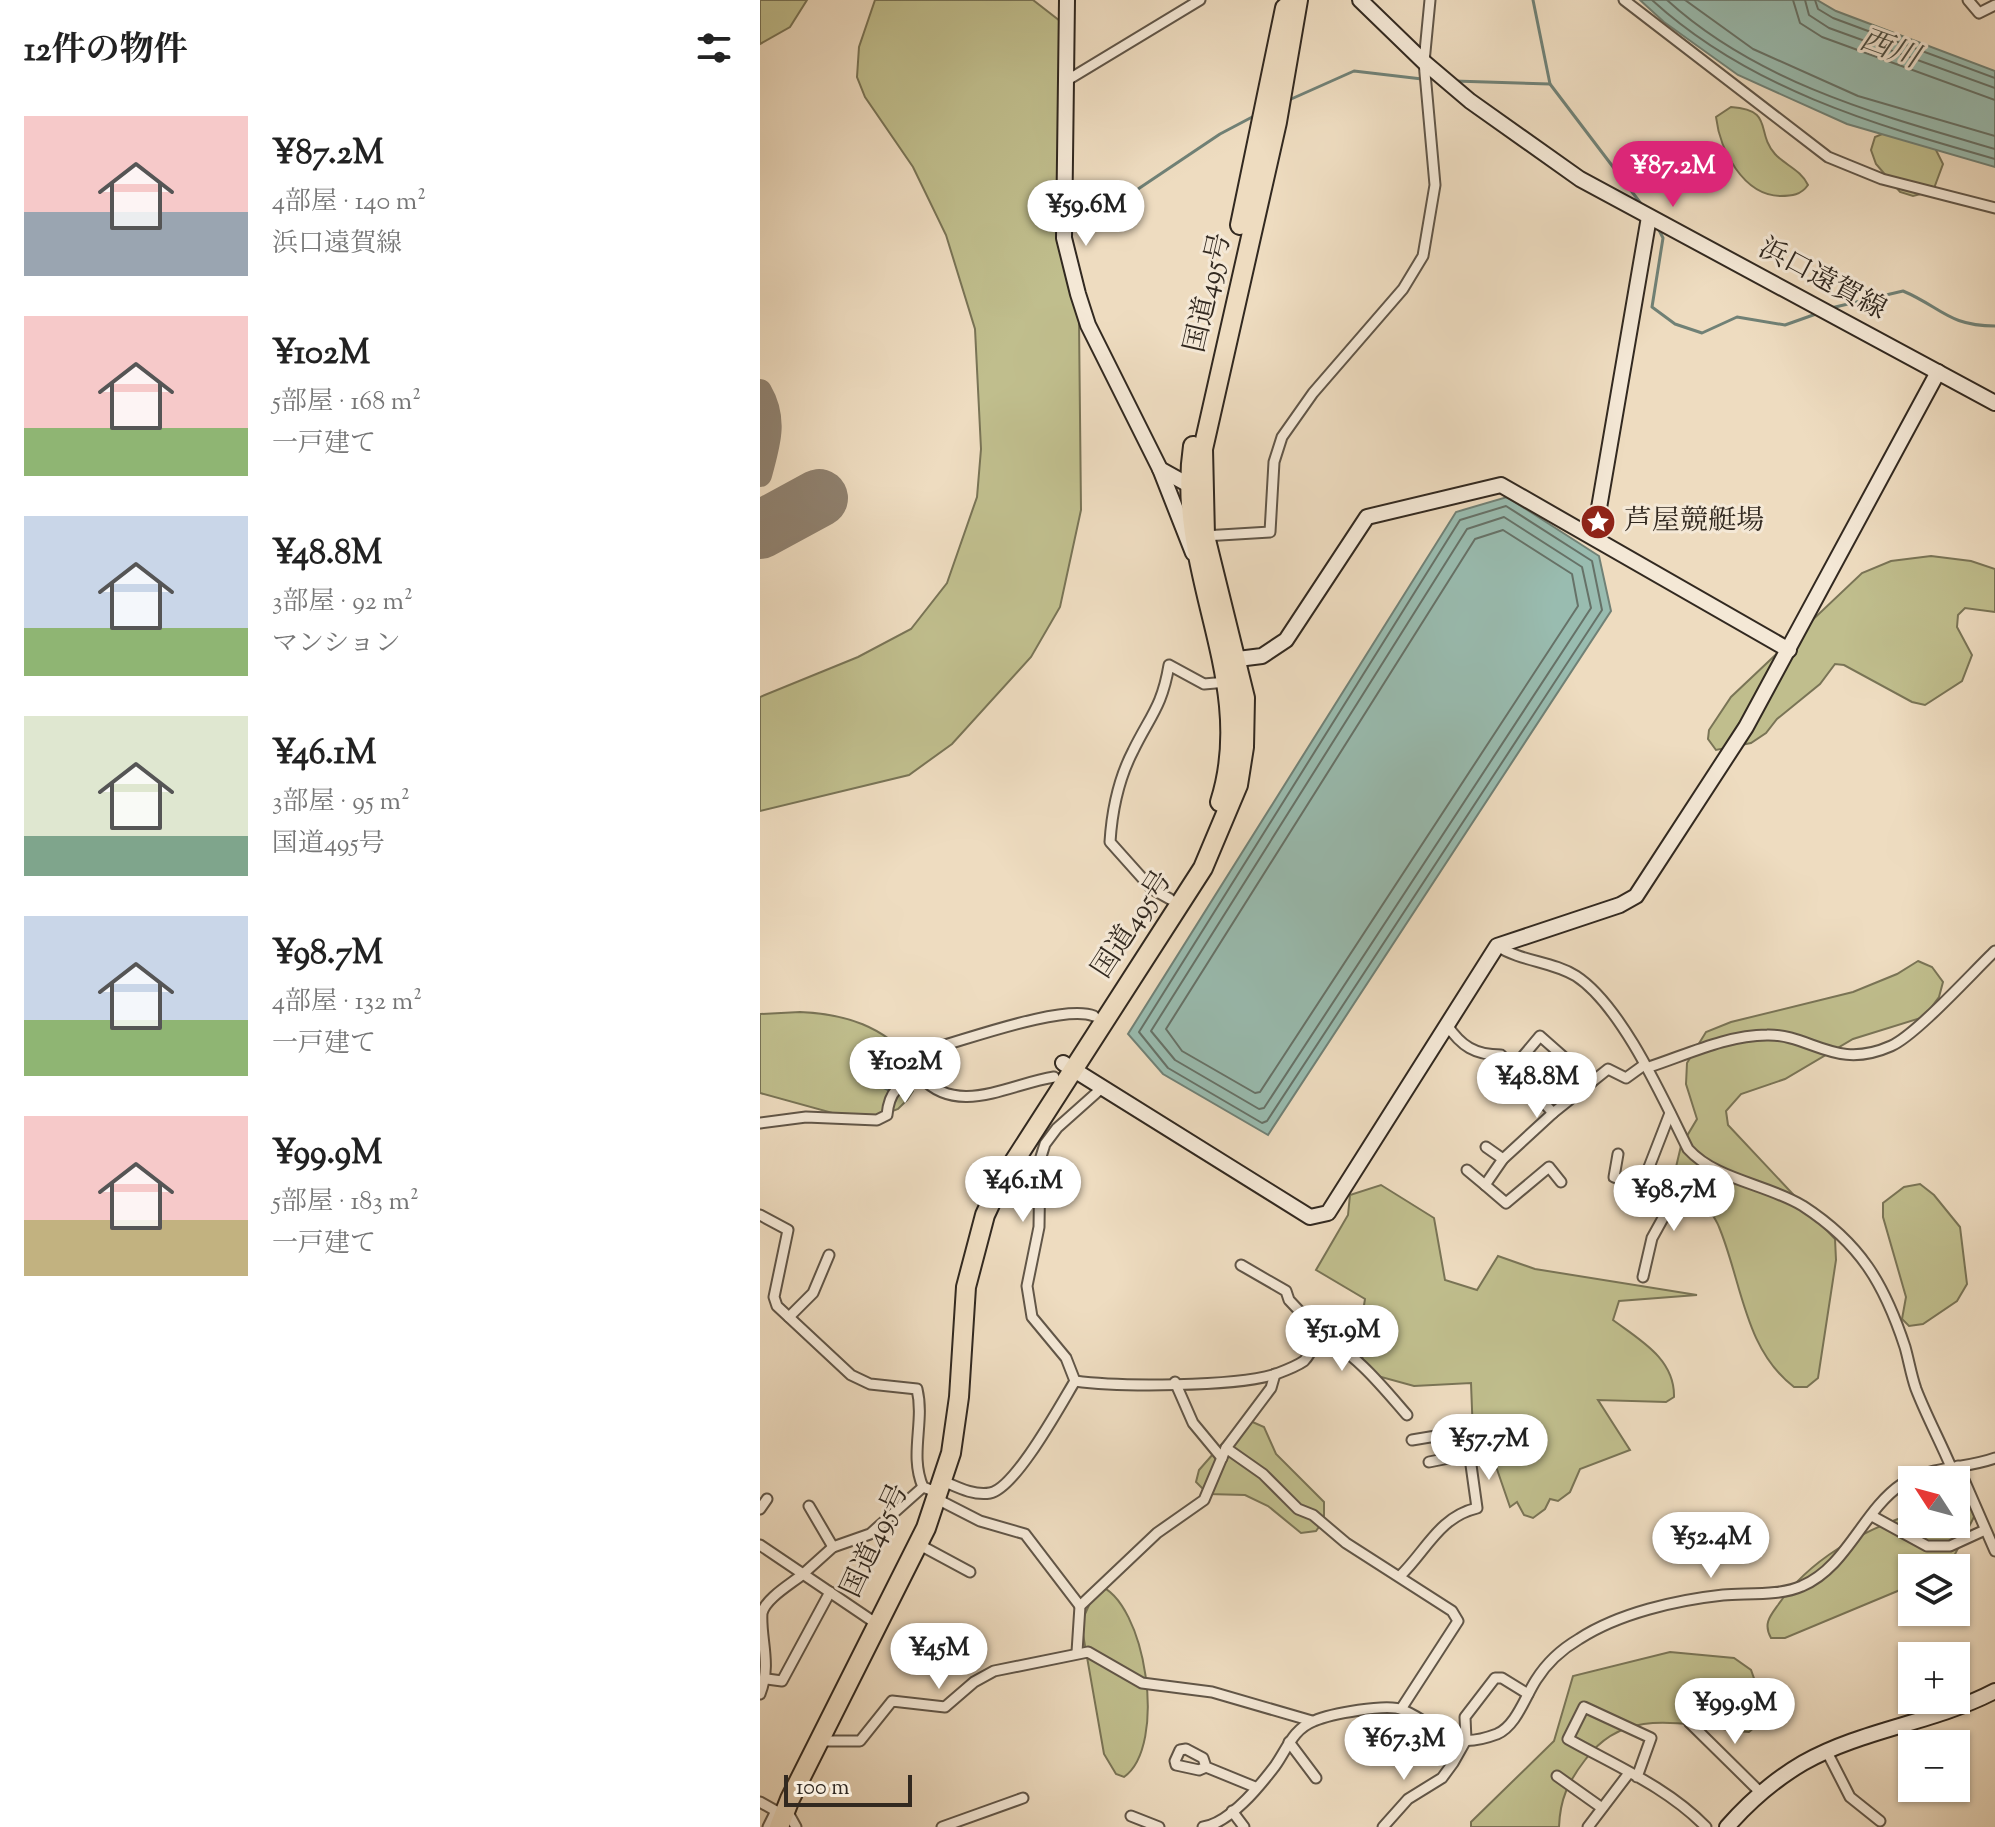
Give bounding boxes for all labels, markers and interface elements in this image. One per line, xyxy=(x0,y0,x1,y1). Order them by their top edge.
water label: 西川 xyxy=(1853,20,1927,81)
icon: filters xyxy=(692,26,736,70)
text: 12件の物件 xyxy=(24,27,187,76)
text: ¥87.2M xyxy=(272,130,384,179)
pin: ¥87.2M xyxy=(1608,141,1738,209)
icon: home xyxy=(88,148,184,244)
text: ¥87.2M xyxy=(1630,148,1716,185)
pin: ¥59.6M xyxy=(1021,180,1151,248)
text: 4部屋 · 140 m² xyxy=(272,184,426,221)
text: ¥59.6M xyxy=(1045,187,1127,224)
text: 浜口遠賀線 xyxy=(272,226,402,263)
street label: 国道495号 xyxy=(1176,229,1242,357)
street label: 浜口遠賀線 xyxy=(1751,229,1893,331)
text: ¥102M xyxy=(272,330,370,379)
icon: home xyxy=(88,348,184,444)
text: 5部屋 · 168 m² xyxy=(272,384,421,421)
text: 一戸建て xyxy=(272,426,376,463)
place label: 芦屋競艇場 xyxy=(1624,502,1764,542)
place icon: 芦屋競艇場 xyxy=(1579,503,1617,541)
text: ¥48.8M xyxy=(272,530,382,579)
icon: home xyxy=(88,548,184,644)
text: 3部屋 · 92 m² xyxy=(272,584,413,621)
text: マンション xyxy=(272,626,401,663)
text: ¥46.1M xyxy=(272,730,376,779)
icon: home xyxy=(88,748,184,844)
text: 3部屋 · 95 m² xyxy=(272,784,410,821)
text: 国道495号 xyxy=(272,826,385,863)
street label: 国道495号 xyxy=(1083,863,1183,987)
text: ¥98.7M xyxy=(272,930,383,979)
icon: home xyxy=(88,948,184,1044)
text: 4部屋 · 132 m² xyxy=(272,984,422,1021)
text: 一戸建て xyxy=(272,1026,376,1063)
pin: ¥102M xyxy=(849,1037,961,1105)
text: ¥102M xyxy=(868,1044,942,1081)
pin: ¥48.8M xyxy=(1472,1052,1602,1120)
text: ¥48.8M xyxy=(1495,1059,1579,1096)
text: ¥99.9M xyxy=(272,1130,382,1179)
icon: home xyxy=(88,1148,184,1244)
pin: ¥46.1M xyxy=(958,1156,1088,1224)
text: ¥46.1M xyxy=(983,1163,1063,1200)
pin: ¥98.7M xyxy=(1609,1165,1739,1233)
text: ¥98.7M xyxy=(1632,1172,1716,1209)
text: 5部屋 · 183 m² xyxy=(272,1184,419,1221)
text: 一戸建て xyxy=(272,1226,376,1263)
pin: ¥51.9M xyxy=(1277,1305,1407,1373)
text: ¥51.9M xyxy=(1303,1312,1381,1349)
pin: ¥57.7M xyxy=(1424,1414,1554,1482)
text: ¥57.7M xyxy=(1449,1421,1529,1458)
north arrow xyxy=(1898,1466,1970,1538)
map controls xyxy=(1898,1466,1970,1802)
street label: 国道495号 xyxy=(832,1478,920,1604)
pin: ¥52.4M xyxy=(1646,1512,1776,1580)
text: ¥52.4M xyxy=(1670,1519,1752,1556)
button: layers xyxy=(1898,1554,1970,1626)
pin: ¥45M xyxy=(892,1623,986,1691)
text: ¥45M xyxy=(908,1630,970,1667)
button: + xyxy=(1898,1642,1970,1714)
pin: ¥99.9M xyxy=(1670,1678,1800,1746)
text: ¥99.9M xyxy=(1693,1685,1777,1722)
pin: ¥67.3M xyxy=(1339,1714,1469,1782)
text: ¥67.3M xyxy=(1363,1721,1445,1758)
button: − xyxy=(1898,1730,1970,1802)
scale bar xyxy=(784,1771,912,1807)
text: 100 m xyxy=(796,1773,849,1805)

